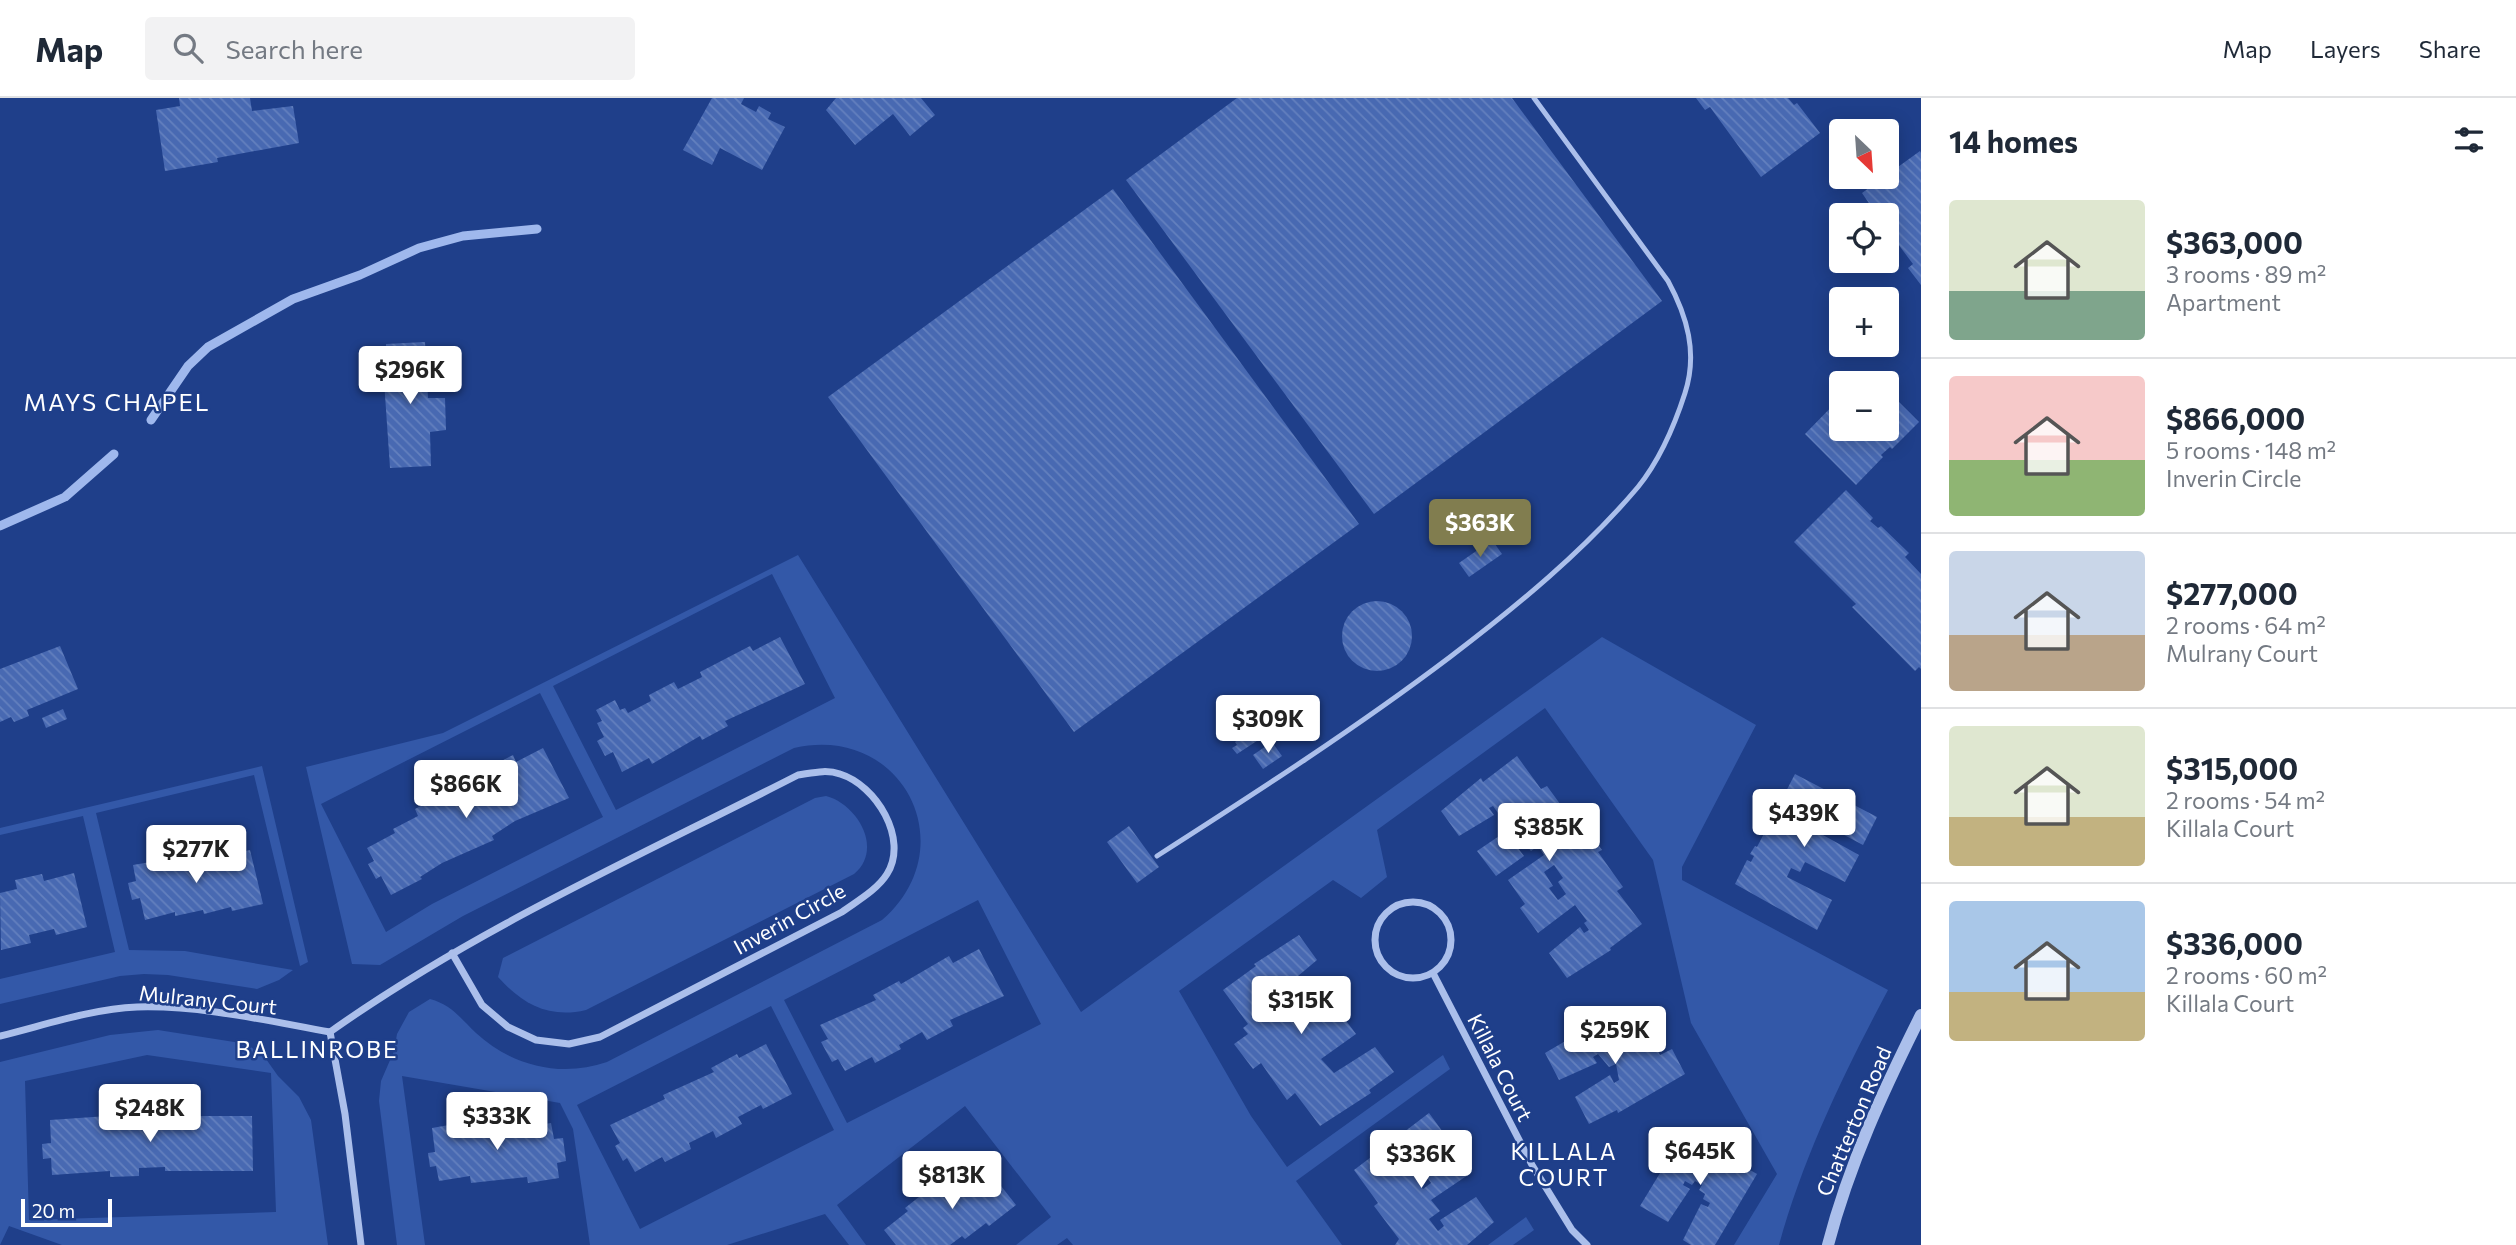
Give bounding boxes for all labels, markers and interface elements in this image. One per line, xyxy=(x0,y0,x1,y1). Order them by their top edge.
search box xyxy=(145,17,635,80)
text: Map xyxy=(35,28,103,69)
icon: search xyxy=(169,29,207,67)
text: Search here xyxy=(225,33,363,64)
text: Map xyxy=(2223,34,2272,63)
text: Layers xyxy=(2310,34,2381,63)
text: Share xyxy=(2419,34,2481,63)
north arrow xyxy=(1829,119,1899,189)
map controls xyxy=(1829,119,1899,441)
icon: filters xyxy=(2450,121,2488,159)
text: 14 homes xyxy=(1949,122,2078,159)
button: locate xyxy=(1829,203,1899,273)
text: $363,000 xyxy=(2166,223,2303,260)
icon: home xyxy=(2005,228,2089,312)
text: 3 rooms · 89 m² xyxy=(2166,260,2326,288)
button: + xyxy=(1829,287,1899,357)
text: Apartment xyxy=(2166,288,2281,316)
pin: $296K xyxy=(361,346,459,406)
text: $296K xyxy=(375,355,445,383)
button: − xyxy=(1829,371,1899,441)
district label: MAYS CHAPEL xyxy=(23,387,211,416)
text: $866,000 xyxy=(2166,399,2305,436)
icon: home xyxy=(2005,404,2089,488)
text: 5 rooms · 148 m² xyxy=(2166,436,2336,464)
text: Inverin Circle xyxy=(2166,464,2301,492)
pin: $363K xyxy=(1431,500,1529,559)
text: $363K xyxy=(1445,508,1515,536)
text: $277,000 xyxy=(2166,574,2298,611)
icon: home xyxy=(2005,579,2089,663)
text: 2 rooms · 64 m² xyxy=(2166,611,2326,639)
text: Mulrany Court xyxy=(2166,639,2318,667)
pin: $309K xyxy=(1219,696,1317,755)
text: $309K xyxy=(1232,704,1304,732)
text: $315,000 xyxy=(2166,749,2298,786)
icon: home xyxy=(2005,754,2089,838)
pin: $866K xyxy=(417,760,515,820)
text: $866K xyxy=(430,769,502,797)
text: 2 rooms · 54 m² xyxy=(2166,786,2325,814)
pin: $439K xyxy=(1755,790,1853,849)
text: $439K xyxy=(1769,798,1839,826)
pin: $385K xyxy=(1500,804,1598,863)
text: $385K xyxy=(1514,812,1584,840)
text: Killala Court xyxy=(2166,814,2294,842)
pin: $277K xyxy=(147,826,245,885)
text: $277K xyxy=(162,834,230,862)
street label: Inverin Circle xyxy=(729,877,849,959)
text: $336,000 xyxy=(2166,924,2303,961)
icon: home xyxy=(2005,929,2089,1013)
text: 2 rooms · 60 m² xyxy=(2166,961,2327,989)
pin: $315K xyxy=(1252,976,1350,1036)
street label: Mulrany Court xyxy=(138,979,278,1019)
text: $315K xyxy=(1268,985,1334,1013)
text: Killala Court xyxy=(2166,989,2294,1017)
pin: $259K xyxy=(1566,1006,1664,1066)
street label: Killala Court xyxy=(1463,1009,1539,1125)
text: $259K xyxy=(1580,1015,1650,1043)
district label: BALLINROBE xyxy=(235,1035,399,1063)
street label: Chatterton Road xyxy=(1810,1042,1896,1200)
pin: $248K xyxy=(101,1084,199,1144)
text: $248K xyxy=(115,1093,185,1121)
pin: $333K xyxy=(448,1093,546,1152)
text: $333K xyxy=(462,1101,532,1129)
pin: $645K xyxy=(1651,1128,1749,1187)
pin: $336K xyxy=(1372,1130,1470,1190)
text: $645K xyxy=(1665,1136,1736,1164)
district label: KILLALA COURT xyxy=(1510,1137,1618,1191)
text: $336K xyxy=(1386,1139,1456,1167)
pin: $813K xyxy=(903,1152,1001,1211)
text: $813K xyxy=(918,1160,986,1188)
scale bar xyxy=(21,1196,112,1228)
text: 20 m xyxy=(32,1199,75,1222)

